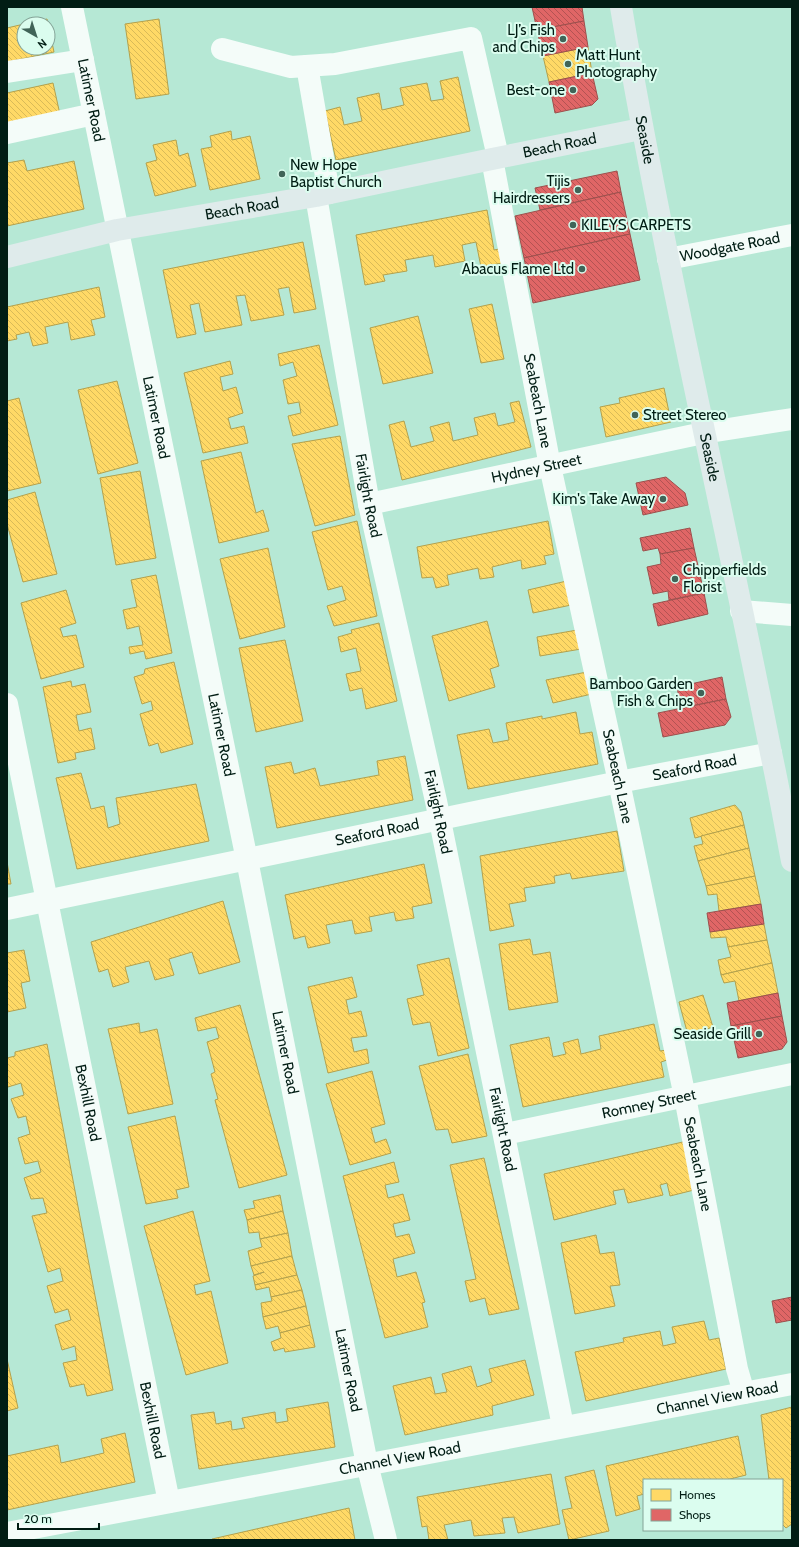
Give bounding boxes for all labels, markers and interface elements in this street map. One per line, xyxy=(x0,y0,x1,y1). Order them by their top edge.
north arrow xyxy=(16,16,56,56)
place label: LJ’s Fish and Chips xyxy=(493,21,555,56)
marker: LJ’s Fish and Chips xyxy=(558,34,568,44)
text: N xyxy=(35,36,50,52)
place label: Matt Hunt Photography xyxy=(576,46,658,81)
street label: Latimer Road xyxy=(74,57,108,143)
marker: Matt Hunt Photography xyxy=(563,59,573,69)
place label: Best-one xyxy=(506,81,565,99)
marker: Best-one xyxy=(568,85,578,95)
street label: Seaside xyxy=(631,114,658,166)
street label: Beach Road xyxy=(521,129,598,162)
place label: New Hope Baptist Church xyxy=(290,156,382,191)
marker: New Hope Baptist Church xyxy=(277,169,287,179)
place label: Tijis Hairdressers xyxy=(493,172,570,207)
marker: Tijis Hairdressers xyxy=(573,185,583,195)
street label: Beach Road xyxy=(204,193,280,224)
place label: KILEYS CARPETS xyxy=(581,216,691,234)
marker: KILEYS CARPETS xyxy=(568,220,578,230)
street label: Woodgate Road xyxy=(678,229,781,266)
place label: Abacus Flame Ltd xyxy=(462,260,574,278)
marker: Abacus Flame Ltd xyxy=(577,264,587,274)
street label: Seabeach Lane xyxy=(520,352,555,450)
street label: Latimer Road xyxy=(139,374,173,461)
place label: Street Stereo xyxy=(643,406,727,424)
marker: Street Stereo xyxy=(630,410,640,420)
street label: Seaside xyxy=(696,431,724,483)
street label: Hydney Street xyxy=(490,450,583,487)
street label: Fairlight Road xyxy=(351,452,385,539)
place label: Kim's Take Away xyxy=(552,490,655,508)
marker: Kim's Take Away xyxy=(658,494,668,504)
place label: Chipperfields Florist xyxy=(683,561,767,596)
marker: Chipperfields Florist xyxy=(670,574,680,584)
place label: Bamboo Garden Fish & Chips xyxy=(589,675,693,710)
marker: Bamboo Garden Fish & Chips xyxy=(696,688,706,698)
street label: Latimer Road xyxy=(204,692,239,778)
street label: Seabeach Lane xyxy=(599,727,637,825)
street label: Seaford Road xyxy=(651,751,738,784)
street label: Fairlight Road xyxy=(420,768,456,855)
street label: Seaford Road xyxy=(333,815,421,850)
street label: Latimer Road xyxy=(268,1009,302,1096)
place label: Seaside Grill xyxy=(674,1025,751,1043)
marker: Seaside Grill xyxy=(754,1029,764,1039)
street label: Bexhill Road xyxy=(71,1063,105,1143)
street label: Romney Street xyxy=(600,1085,698,1123)
street label: Fairlight Road xyxy=(485,1086,520,1173)
street label: Seabeach Lane xyxy=(680,1115,716,1213)
street label: Latimer Road xyxy=(331,1327,365,1413)
street label: Channel View Road xyxy=(655,1378,780,1419)
street label: Bexhill Road xyxy=(136,1380,169,1460)
street label: Channel View Road xyxy=(338,1438,462,1479)
legend xyxy=(643,1479,783,1531)
text: Homes xyxy=(679,1487,716,1502)
scale bar xyxy=(18,1505,99,1531)
text: Shops xyxy=(679,1507,711,1522)
text: 20 m xyxy=(24,1511,52,1526)

